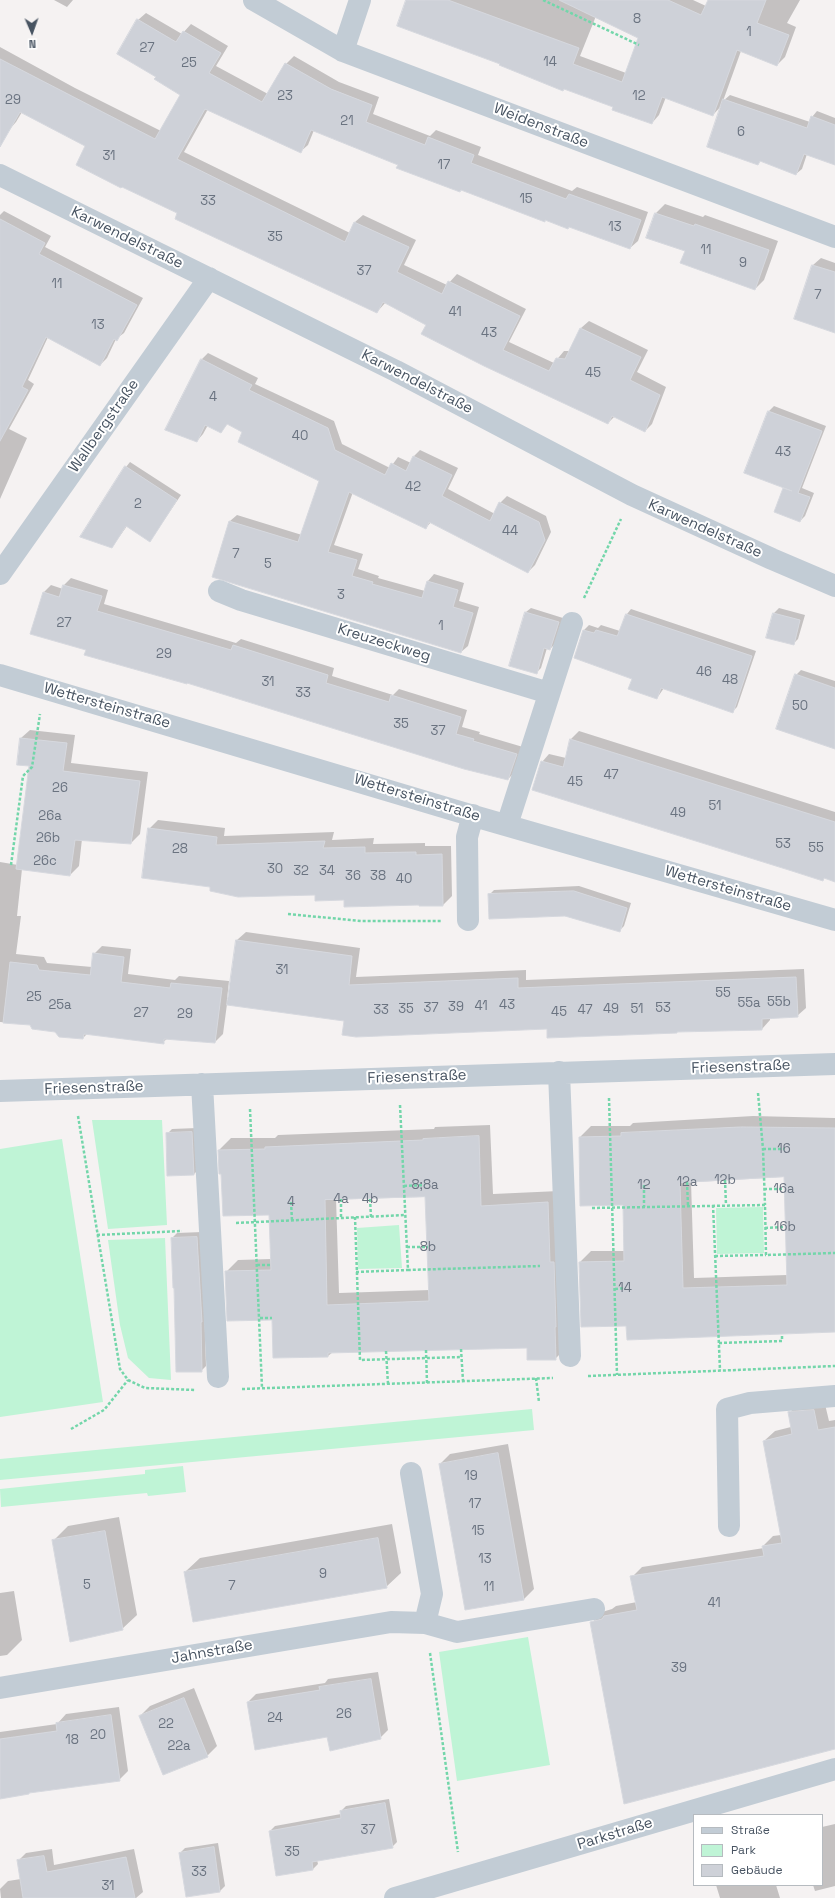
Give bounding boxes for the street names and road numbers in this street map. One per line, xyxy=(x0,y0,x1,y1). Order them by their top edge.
street label: Weidenstraße xyxy=(491,100,591,152)
street label: Karwendelstraße xyxy=(68,203,186,273)
street label: Karwendelstraße xyxy=(358,346,476,418)
street label: Wallbergstraße xyxy=(65,376,143,476)
street label: Karwendelstraße xyxy=(645,496,765,562)
street label: Kreuzeckweg xyxy=(335,620,433,666)
street label: Wettersteinstraße xyxy=(42,679,172,733)
street label: Wettersteinstraße xyxy=(352,770,482,826)
street label: Wettersteinstraße xyxy=(663,862,793,916)
street label: Friesenstraße xyxy=(691,1056,791,1078)
street label: Friesenstraße xyxy=(367,1066,467,1088)
street label: Friesenstraße xyxy=(44,1077,144,1099)
street label: Jahnstraße xyxy=(170,1636,254,1668)
street label: Parkstraße xyxy=(575,1814,655,1854)

